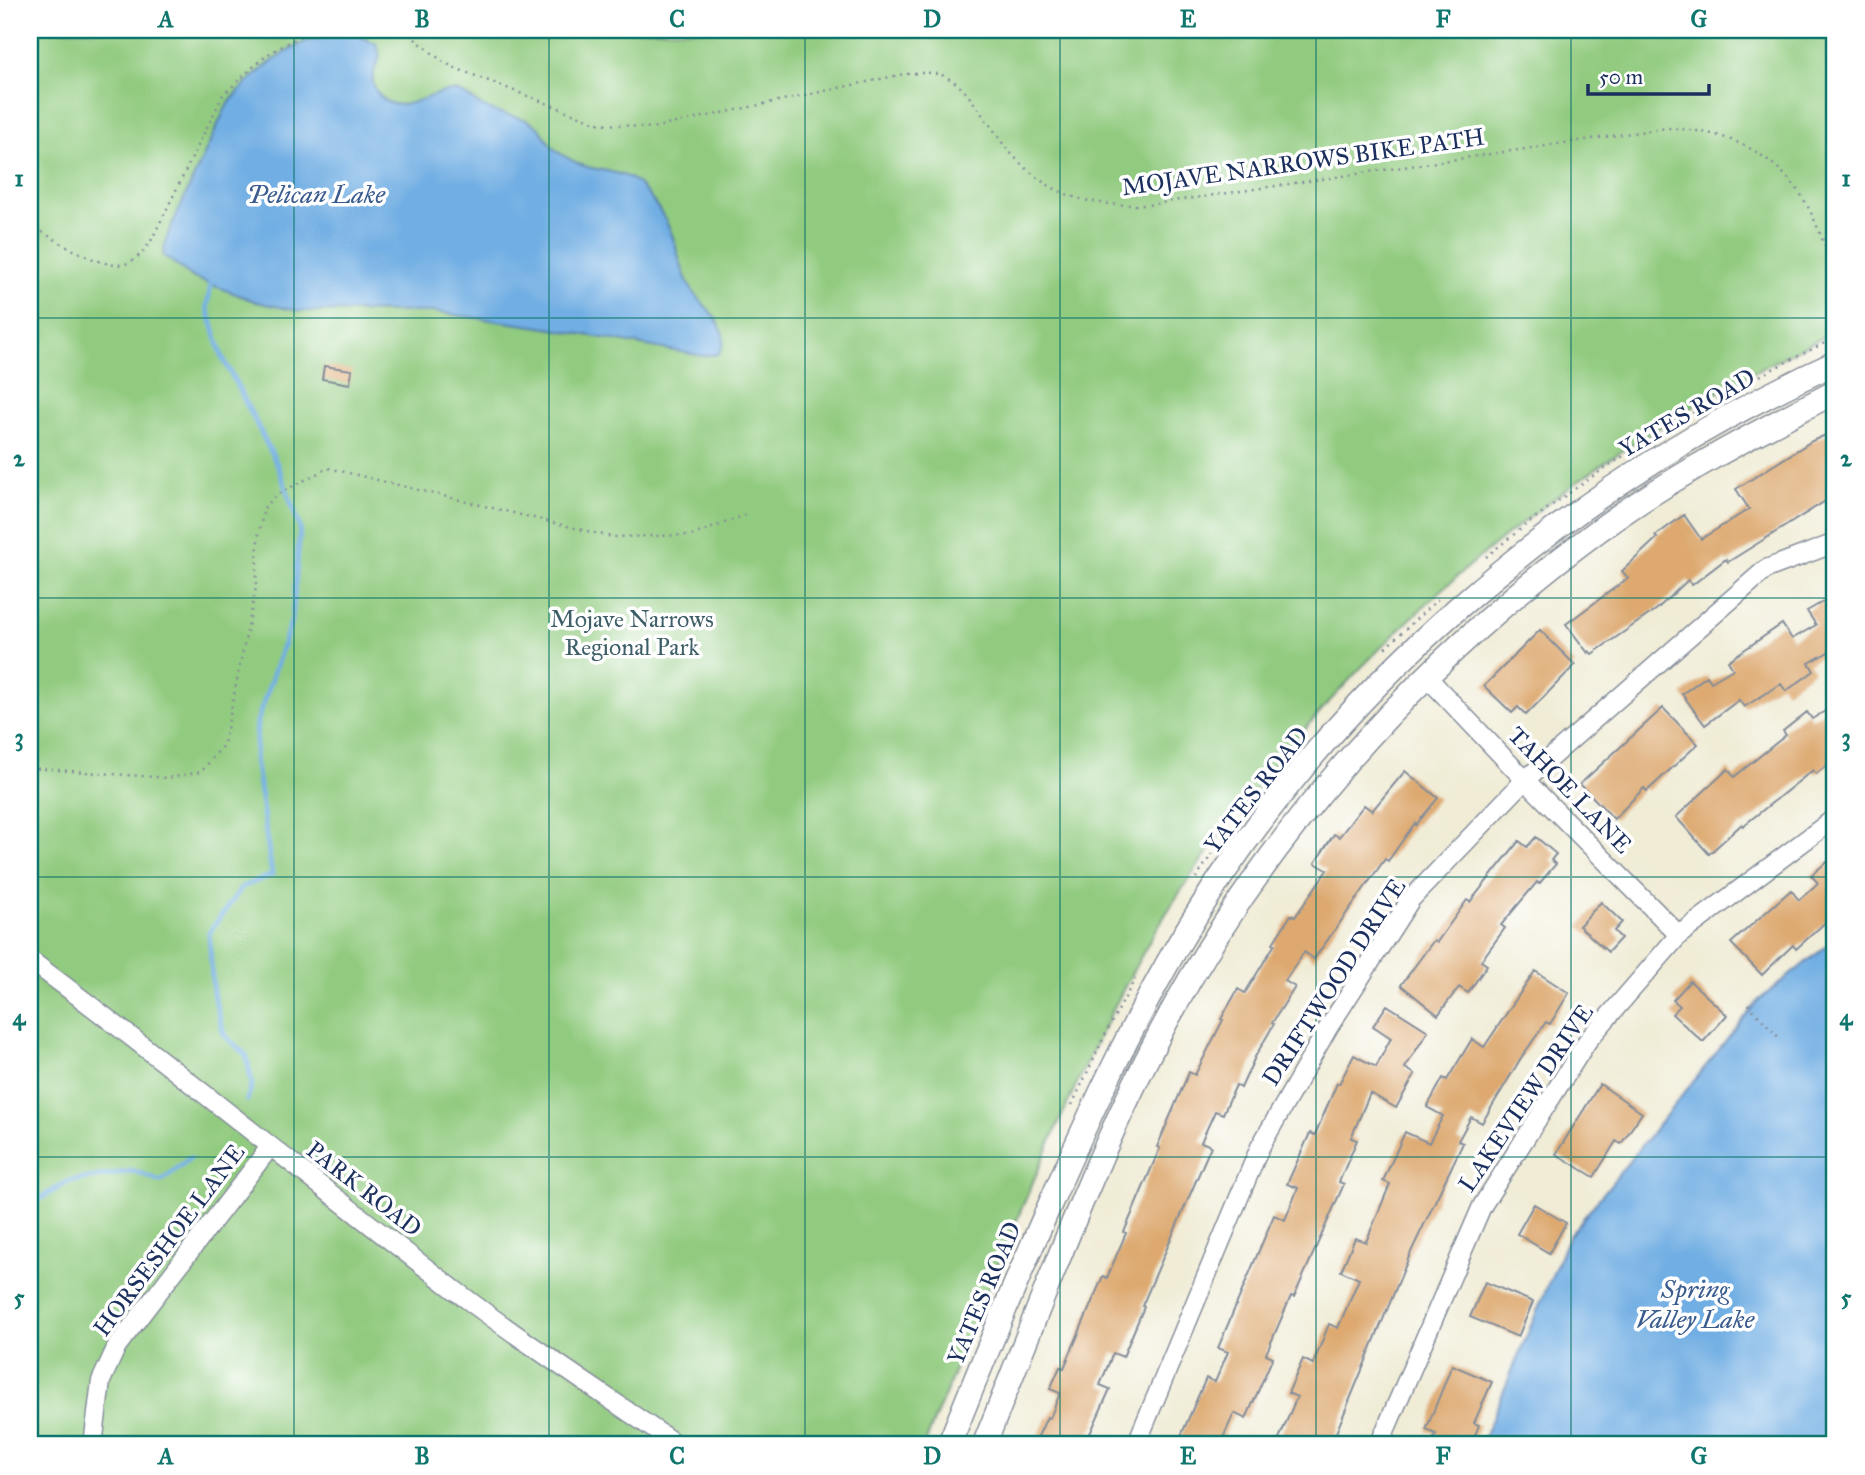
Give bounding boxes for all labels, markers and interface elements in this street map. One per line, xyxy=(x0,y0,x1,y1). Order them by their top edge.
text: A xyxy=(156,5,174,33)
text: B xyxy=(414,5,430,33)
text: C xyxy=(669,5,685,33)
text: D xyxy=(923,5,941,33)
text: E xyxy=(1180,5,1197,33)
text: F xyxy=(1435,5,1451,33)
text: G xyxy=(1691,5,1708,33)
scale bar xyxy=(1588,52,1709,96)
text: 50 m xyxy=(1599,64,1644,90)
street label: MOJAVE NARROWS BIKE PATH xyxy=(1120,122,1486,202)
text: 1 xyxy=(14,164,24,192)
text: 1 xyxy=(1841,164,1851,192)
water label: Pelican Lake xyxy=(247,178,386,210)
street label: YATES ROAD xyxy=(1614,362,1760,464)
text: 2 xyxy=(13,444,25,472)
text: 2 xyxy=(1840,444,1852,472)
park label: Mojave Narrows Regional Park xyxy=(550,604,714,662)
street label: TAHOE LANE xyxy=(1502,720,1638,860)
street label: YATES ROAD xyxy=(1197,721,1315,859)
text: 3 xyxy=(14,723,24,752)
text: 3 xyxy=(1841,723,1851,752)
street label: DRIFTWOOD DRIVE xyxy=(1256,873,1412,1091)
street label: LAKEVIEW DRIVE xyxy=(1452,998,1600,1198)
text: 4 xyxy=(13,1003,27,1031)
text: 4 xyxy=(1840,1003,1854,1031)
street label: PARK ROAD xyxy=(300,1135,428,1243)
street label: HORSESHOE LANE xyxy=(87,1138,251,1342)
street label: YATES ROAD xyxy=(940,1217,1028,1369)
water label: Spring Valley Lake xyxy=(1636,1273,1756,1335)
text: 5 xyxy=(14,1283,25,1311)
text: 5 xyxy=(1841,1283,1852,1311)
text: A xyxy=(156,1442,174,1470)
text: B xyxy=(414,1442,430,1470)
text: C xyxy=(669,1442,685,1470)
text: D xyxy=(923,1442,941,1470)
text: E xyxy=(1180,1442,1197,1470)
text: F xyxy=(1435,1442,1451,1470)
text: G xyxy=(1691,1442,1708,1470)

